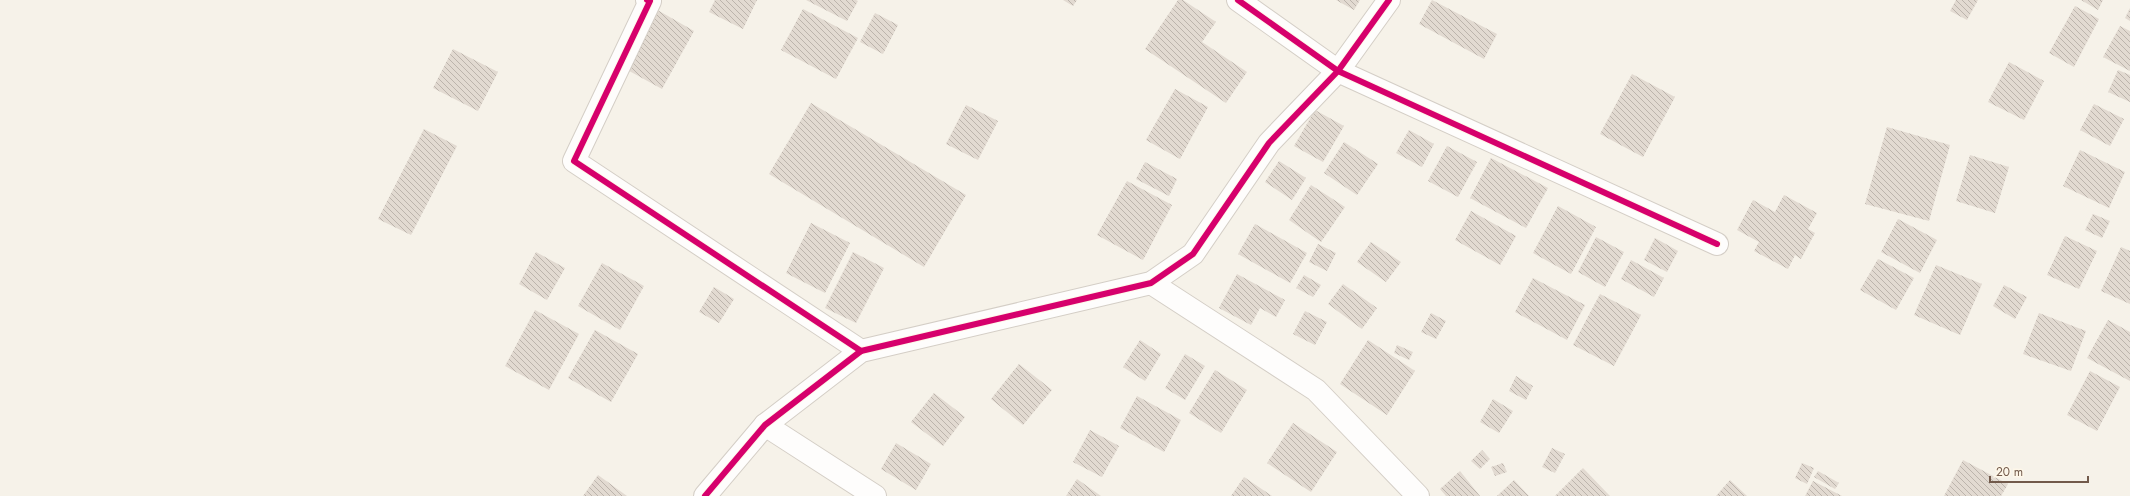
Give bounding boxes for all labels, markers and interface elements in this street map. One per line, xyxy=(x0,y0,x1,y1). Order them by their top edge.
scale bar xyxy=(1990,458,2088,484)
text: 20 m xyxy=(1996,463,2023,481)

